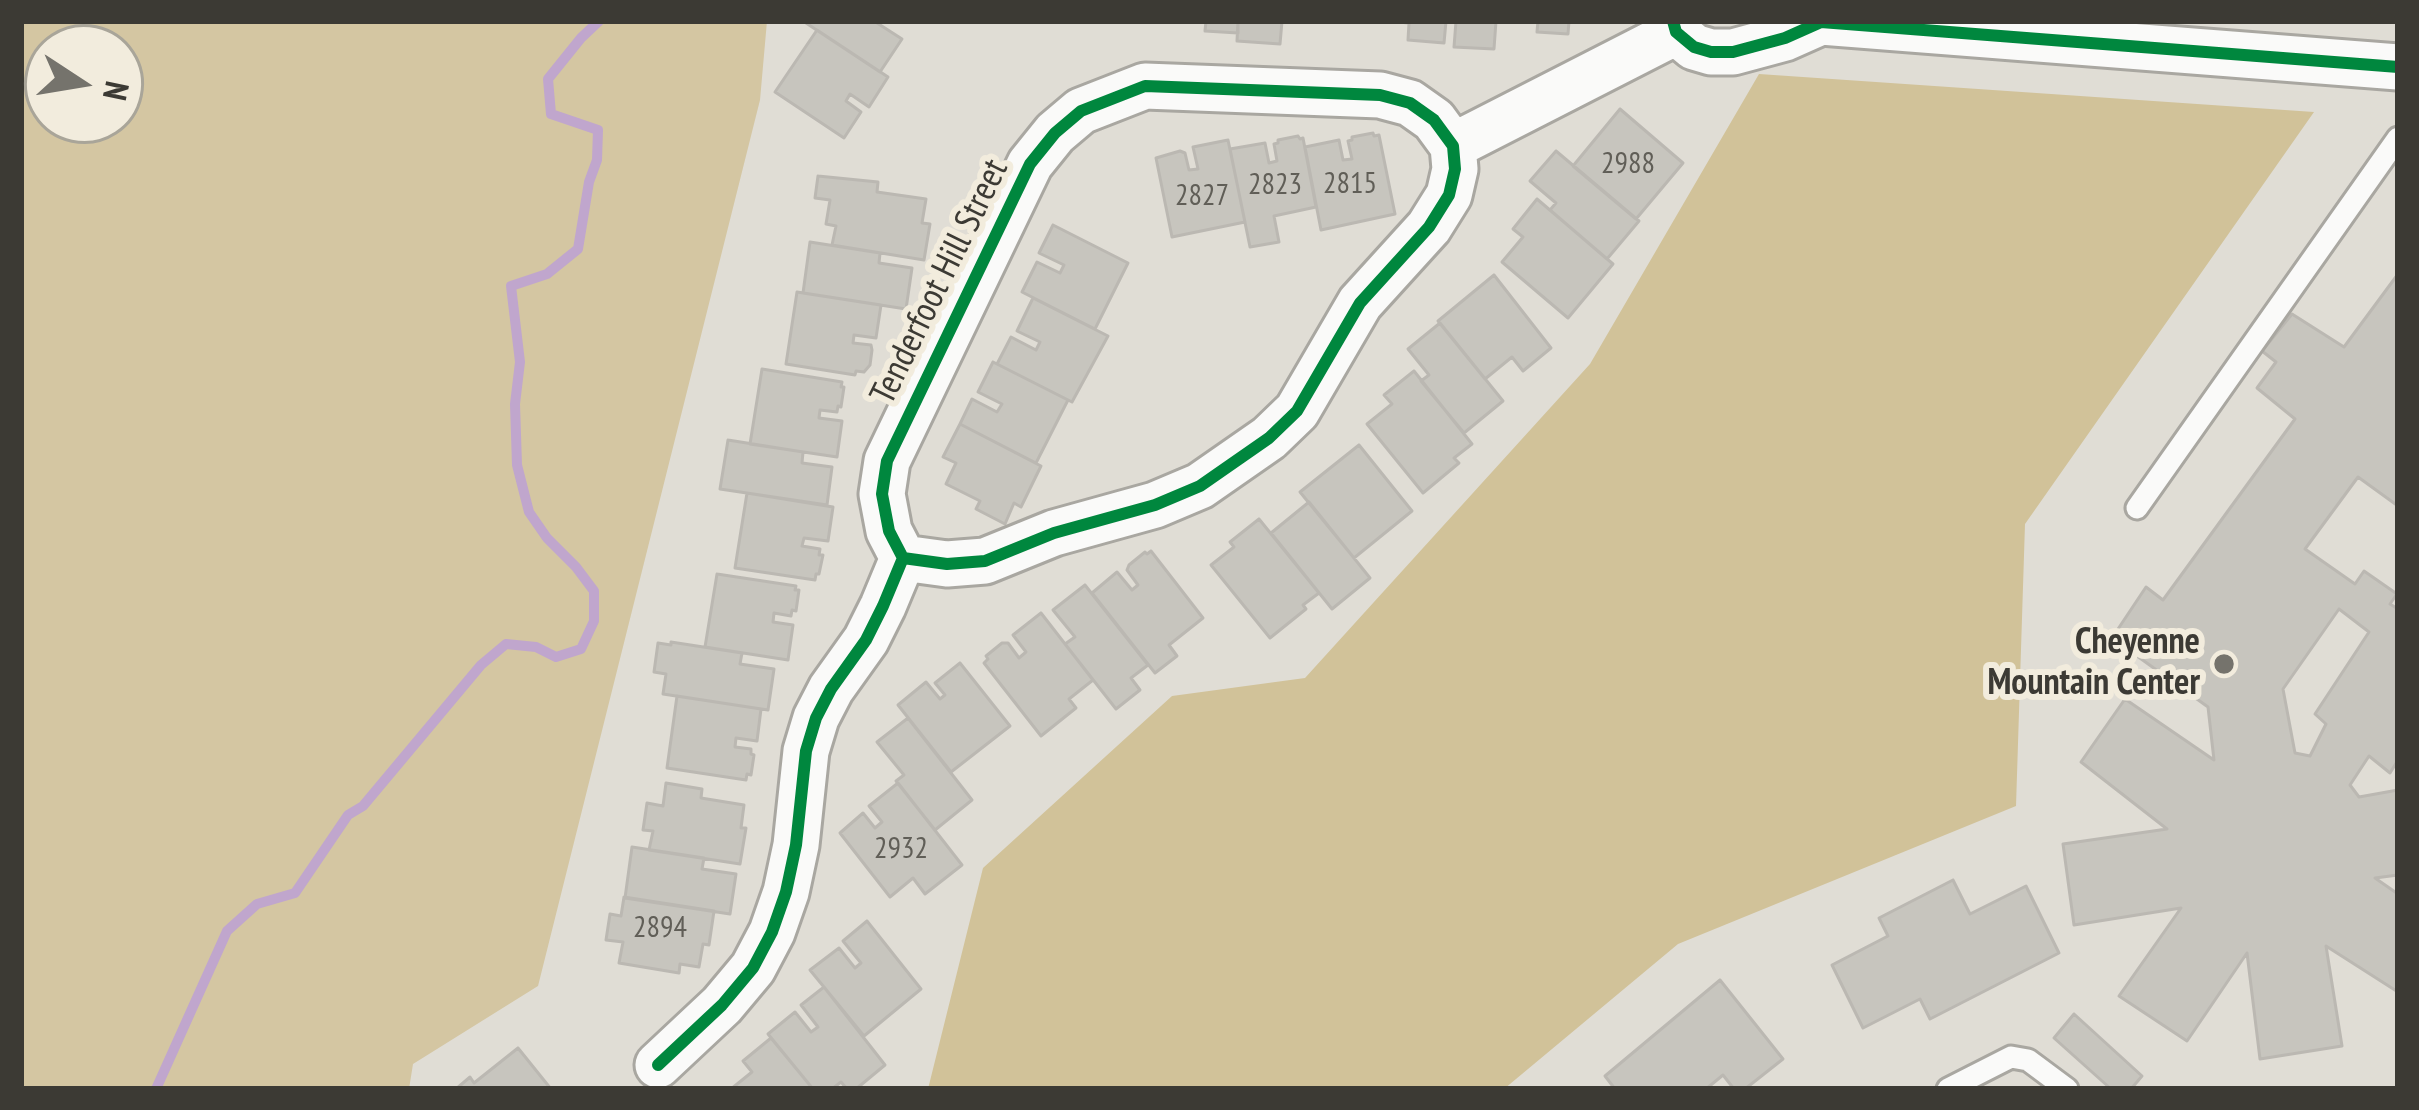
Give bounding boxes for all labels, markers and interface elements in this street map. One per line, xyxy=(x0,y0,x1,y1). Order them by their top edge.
north arrow xyxy=(24,24,144,144)
text: N xyxy=(94,78,140,104)
house number: 2988 xyxy=(1601,146,1655,182)
street label: Tenderfoot Hill Street xyxy=(862,153,1018,411)
house number: 2815 xyxy=(1323,166,1377,202)
house number: 2823 xyxy=(1248,167,1302,203)
house number: 2827 xyxy=(1175,178,1229,214)
place label: Cheyenne Mountain Center xyxy=(1987,621,2200,706)
marker: Cheyenne Mountain Center xyxy=(2211,651,2237,677)
house number: 2932 xyxy=(874,831,928,867)
house number: 2894 xyxy=(633,910,687,946)

